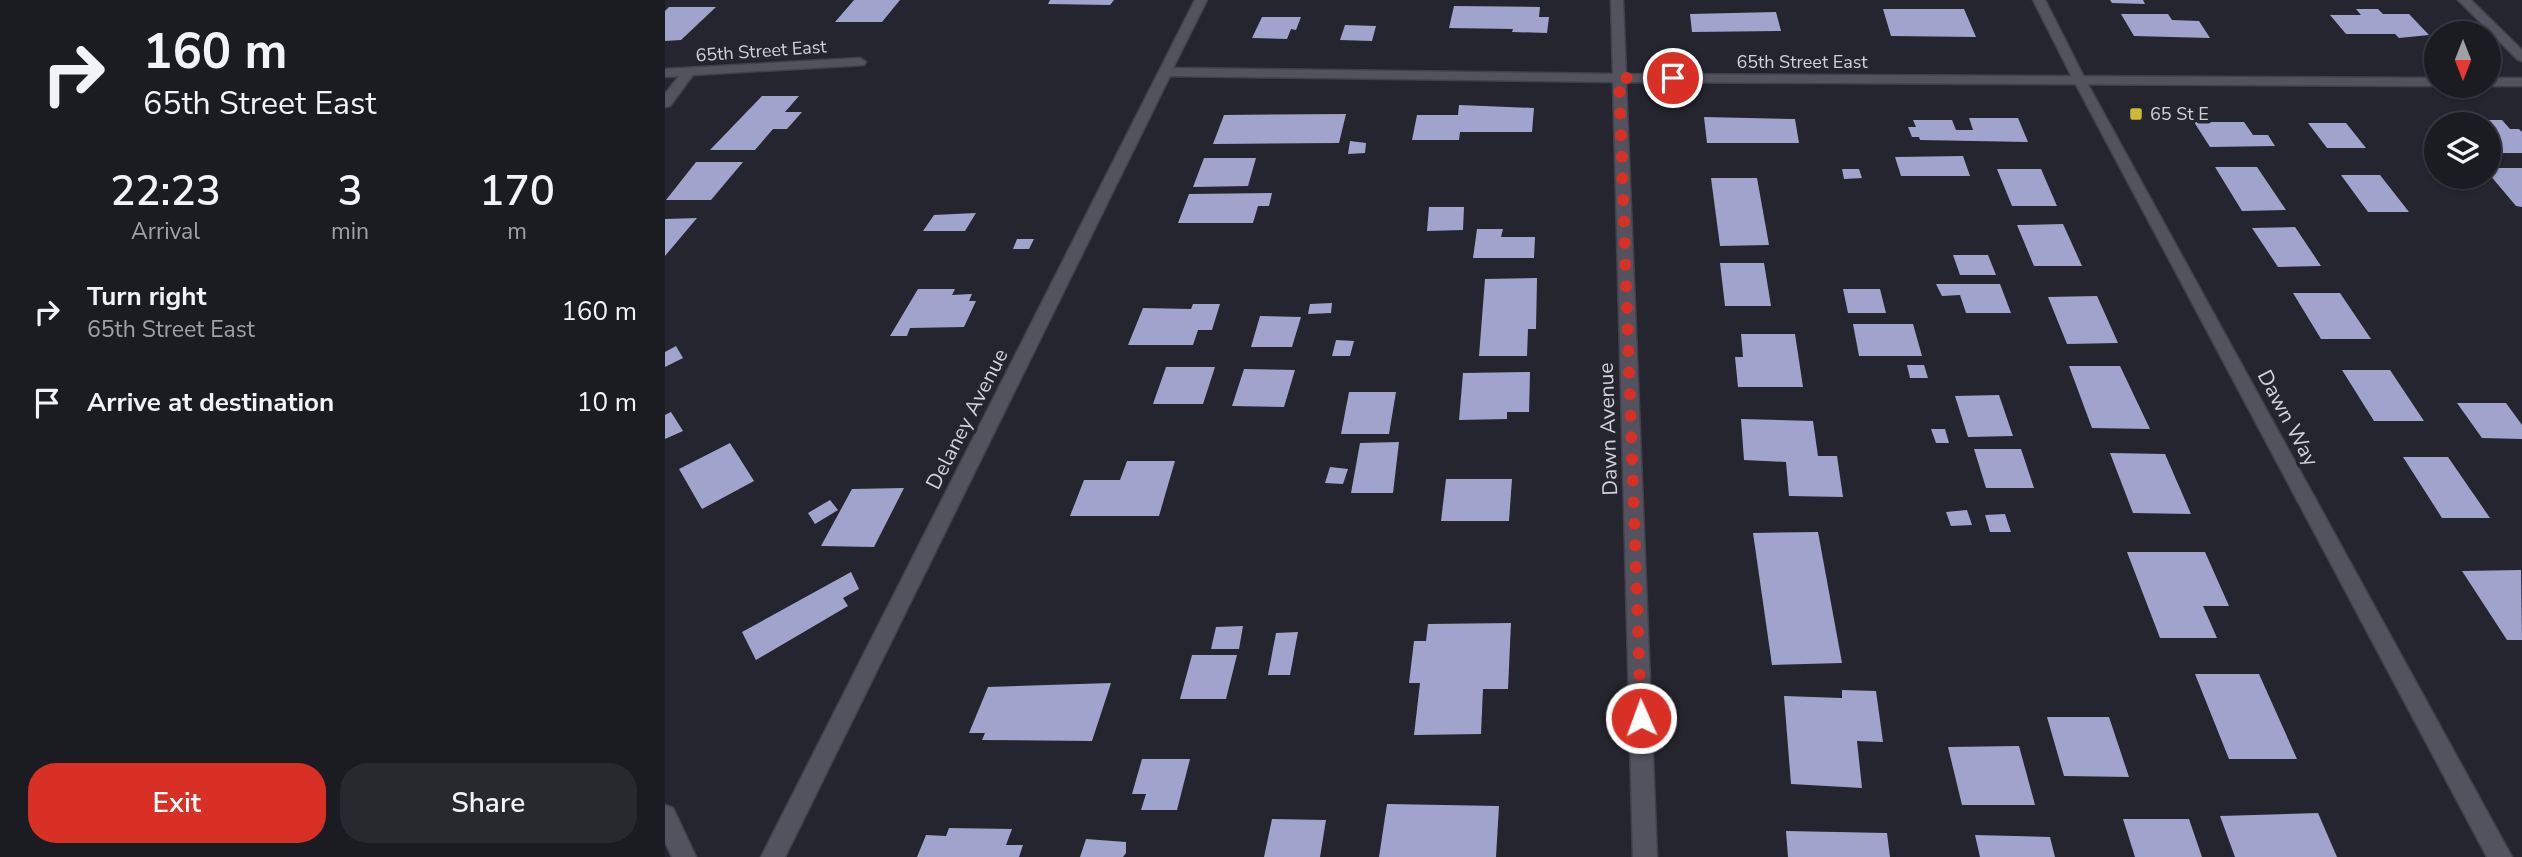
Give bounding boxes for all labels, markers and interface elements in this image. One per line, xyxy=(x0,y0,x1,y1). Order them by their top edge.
text: 160 m xyxy=(143,18,287,85)
north arrow xyxy=(2424,21,2501,98)
map controls xyxy=(2424,21,2501,189)
icon: right xyxy=(28,28,119,119)
street label: 65th Street East xyxy=(695,34,828,68)
pin xyxy=(1643,48,1703,108)
street label: 65th Street East xyxy=(1736,50,1868,74)
icon: arrive xyxy=(1654,59,1692,97)
text: 65th Street East xyxy=(143,82,376,125)
place label: 65 St E xyxy=(2150,102,2209,126)
marker: 65 St E xyxy=(2128,106,2144,122)
button: layers xyxy=(2424,112,2501,189)
text: 22:23 xyxy=(110,163,221,220)
text: 3 xyxy=(337,163,363,220)
text: 170 xyxy=(479,163,555,220)
text: Arrival xyxy=(131,216,200,247)
text: min xyxy=(331,216,369,247)
text: m xyxy=(507,216,527,247)
text: Turn right xyxy=(87,279,206,314)
icon: right xyxy=(28,293,66,331)
text: 160 m xyxy=(561,294,637,329)
text: 65th Street East xyxy=(87,314,255,345)
street label: Delaney Avenue xyxy=(919,344,1015,494)
street label: Dawn Avenue xyxy=(1592,362,1624,496)
street label: Dawn Way xyxy=(2251,365,2325,471)
icon: arrive xyxy=(28,384,66,422)
text: Arrive at destination xyxy=(87,385,334,420)
text: 10 m xyxy=(577,385,637,420)
position arrow xyxy=(1604,681,1678,755)
button: Exit xyxy=(28,763,326,843)
button: Share xyxy=(340,763,637,843)

